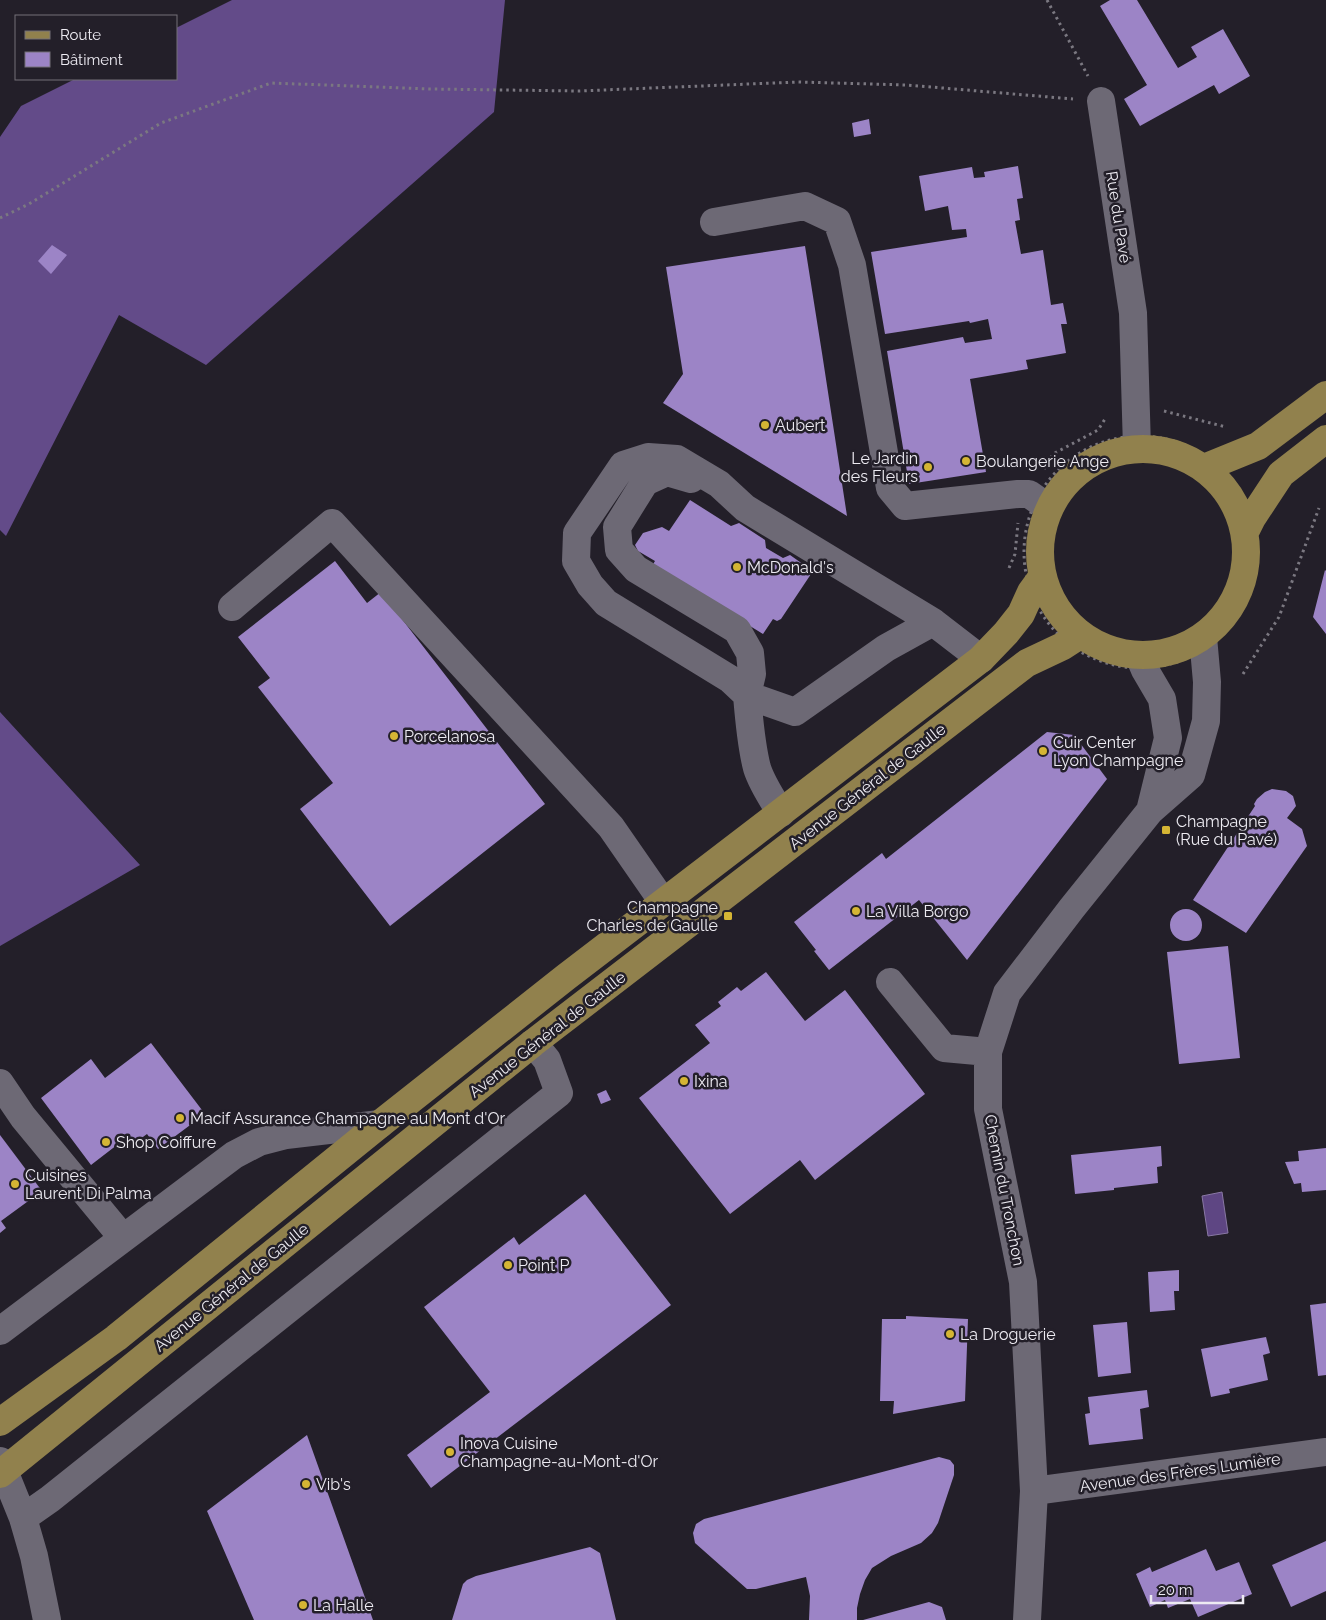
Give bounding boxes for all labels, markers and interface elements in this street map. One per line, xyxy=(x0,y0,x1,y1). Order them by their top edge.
legend xyxy=(15,15,178,80)
text: Route xyxy=(60,26,101,44)
text: Bâtiment xyxy=(60,51,123,69)
street label: Rue du Pavé xyxy=(1102,170,1135,264)
place label: Aubert xyxy=(775,416,826,435)
marker: Aubert xyxy=(759,419,771,431)
place label: Le Jardin des Fleurs xyxy=(841,449,918,486)
place label: Boulangerie Ange xyxy=(976,452,1109,471)
marker: Boulangerie Ange xyxy=(960,455,972,467)
marker: Le Jardin des Fleurs xyxy=(922,461,934,473)
place label: McDonald's xyxy=(747,558,834,577)
marker: McDonald's xyxy=(731,561,743,573)
street label: Avenue Général de Gaulle xyxy=(785,719,949,853)
place label: Porcelanosa xyxy=(404,727,495,746)
marker: Porcelanosa xyxy=(388,730,400,742)
place label: Cuir Center Lyon Champagne xyxy=(1053,733,1183,770)
marker: Cuir Center Lyon Champagne xyxy=(1037,745,1049,757)
place label: Champagne (Rue du Pavé) xyxy=(1176,812,1277,849)
marker: Champagne (Rue du Pavé) xyxy=(1160,824,1172,836)
place label: Champagne Charles de Gaulle xyxy=(587,898,718,935)
place label: La Villa Borgo xyxy=(866,902,968,921)
marker: La Villa Borgo xyxy=(850,905,862,917)
marker: Champagne Charles de Gaulle xyxy=(722,910,734,922)
street label: Avenue Général de Gaulle xyxy=(465,967,629,1101)
place label: Ixina xyxy=(694,1072,728,1091)
marker: Ixina xyxy=(678,1075,690,1087)
place label: Macif Assurance Champagne au Mont d'Or xyxy=(190,1109,505,1128)
marker: Macif Assurance Champagne au Mont d'Or xyxy=(174,1112,186,1124)
street label: Chemin du Tronchon xyxy=(981,1113,1029,1267)
place label: Shop Coiffure xyxy=(116,1133,216,1152)
marker: Shop Coiffure xyxy=(100,1136,112,1148)
place label: Cuisines Laurent Di Palma xyxy=(25,1166,151,1203)
marker: Cuisines Laurent Di Palma xyxy=(9,1178,21,1190)
street label: Avenue Général de Gaulle xyxy=(150,1219,312,1356)
place label: Point P xyxy=(518,1256,569,1275)
marker: Point P xyxy=(502,1259,514,1271)
place label: La Droguerie xyxy=(960,1325,1056,1344)
marker: La Droguerie xyxy=(944,1328,956,1340)
place label: Inova Cuisine Champagne-au-Mont-d'Or xyxy=(460,1434,658,1471)
marker: Inova Cuisine Champagne-au-Mont-d'Or xyxy=(444,1446,456,1458)
street label: Avenue des Frères Lumière xyxy=(1078,1449,1282,1496)
place label: Vib's xyxy=(316,1475,351,1494)
marker: Vib's xyxy=(300,1478,312,1490)
scale bar xyxy=(1151,1572,1244,1604)
text: 20 m xyxy=(1158,1581,1193,1599)
place label: La Halle xyxy=(313,1596,374,1615)
marker: La Halle xyxy=(297,1599,309,1611)

